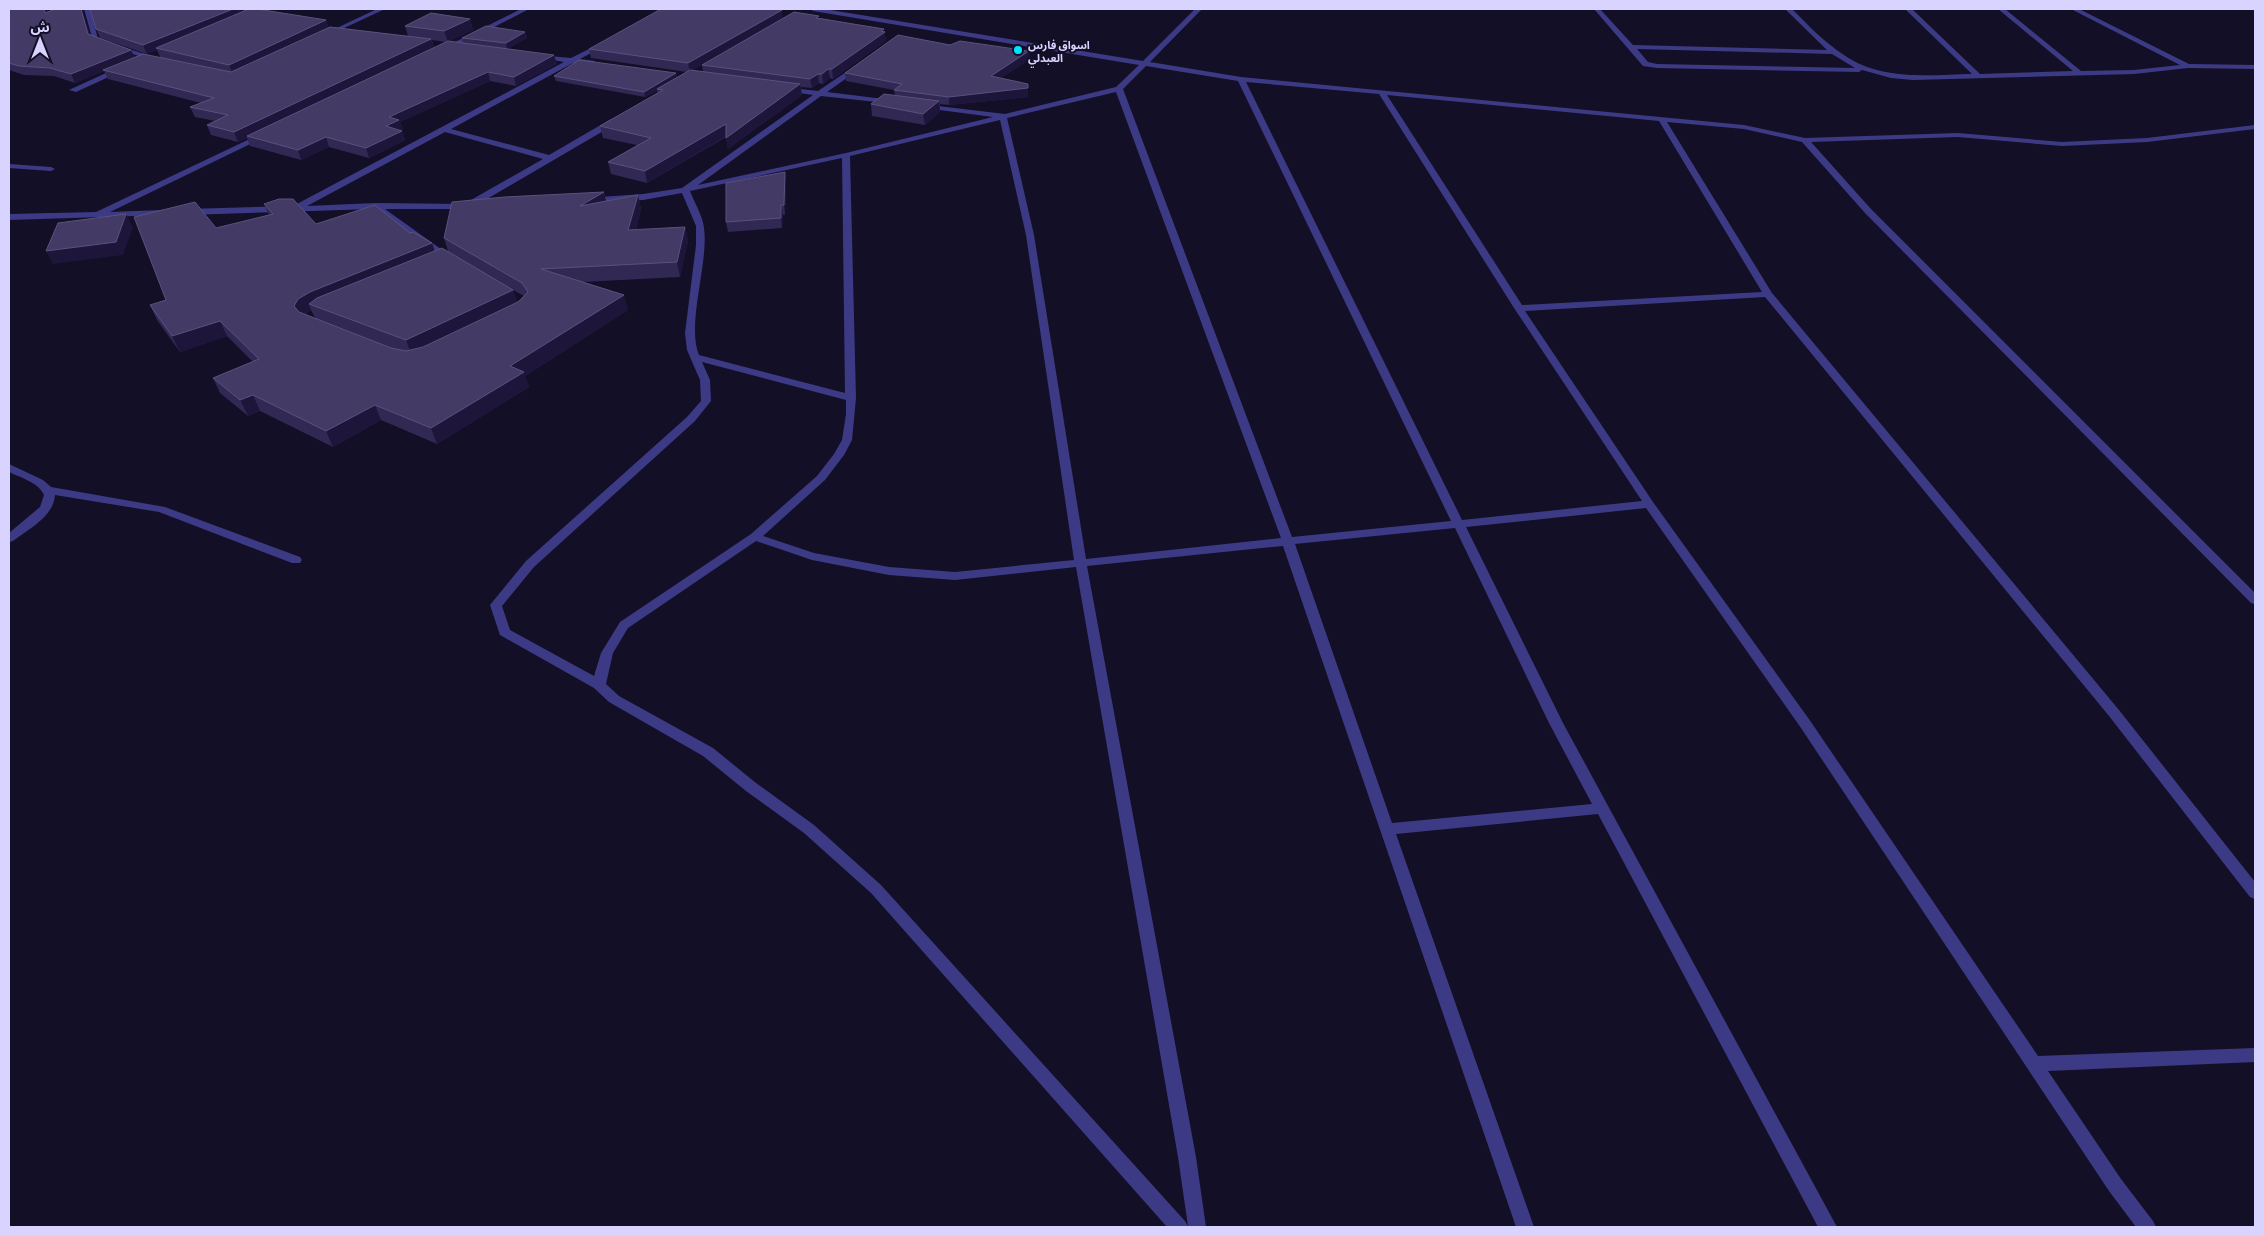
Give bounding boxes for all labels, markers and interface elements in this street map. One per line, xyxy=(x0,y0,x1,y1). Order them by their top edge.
north arrow xyxy=(15,15,65,65)
text: ش xyxy=(30,18,50,35)
place label: اسواق فارس العبدلي xyxy=(1028,38,1090,67)
marker: اسواق فارس العبدلي xyxy=(1012,44,1024,56)

